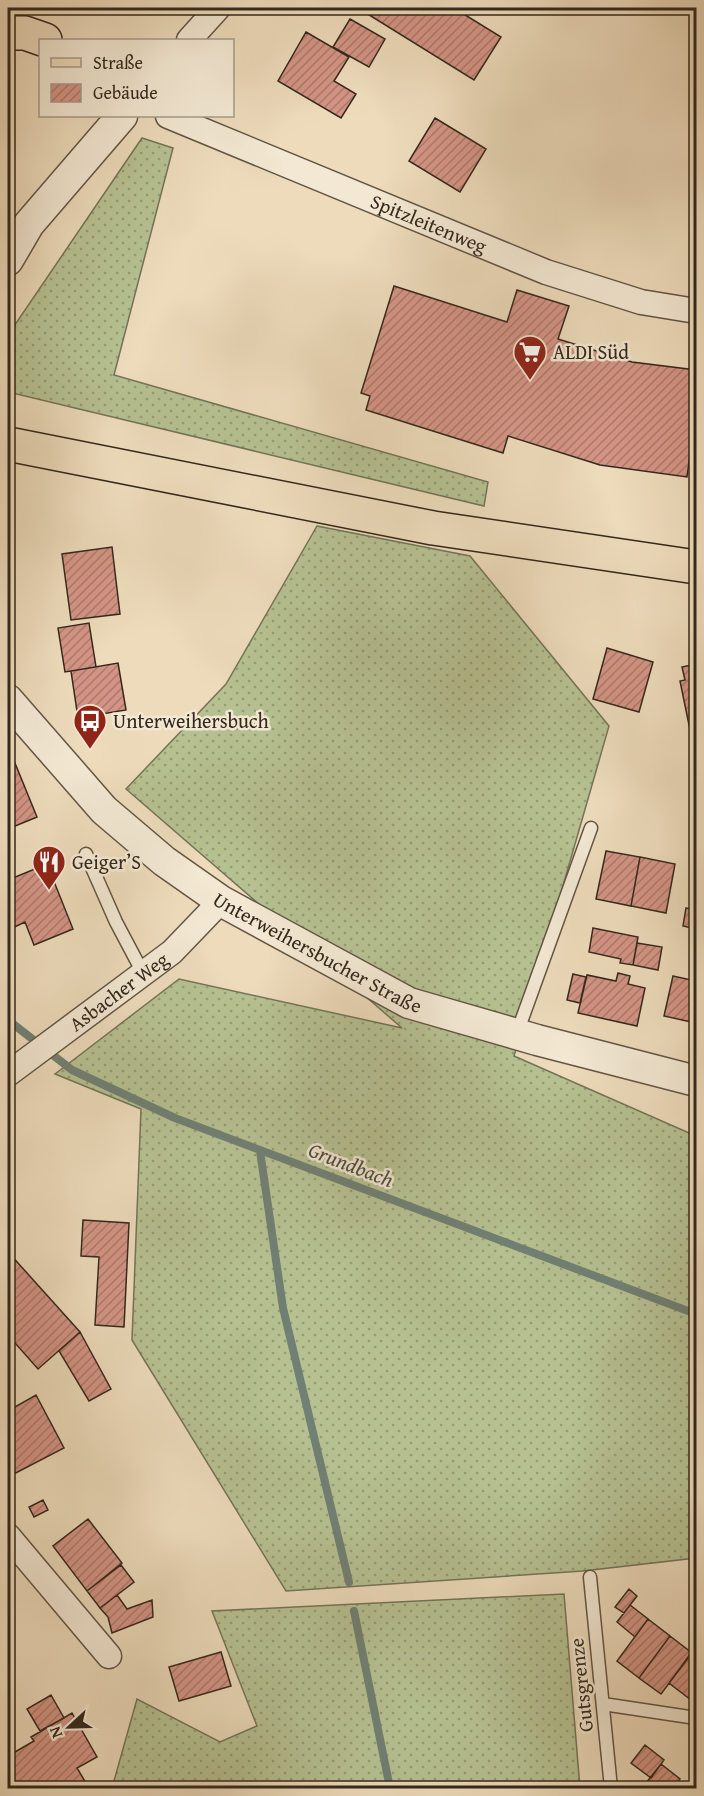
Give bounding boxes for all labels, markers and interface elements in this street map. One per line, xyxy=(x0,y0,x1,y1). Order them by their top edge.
legend xyxy=(39,39,234,117)
text: Straße xyxy=(93,49,143,76)
text: Gebäude xyxy=(93,79,158,106)
street label: Spitzleitenweg xyxy=(366,186,492,260)
supermarket icon: ALDI Süd xyxy=(512,334,548,381)
place label: ALDI Süd xyxy=(553,337,629,366)
bus stop icon: Unterweihersbuch xyxy=(72,703,108,750)
place label: Unterweihersbuch xyxy=(113,706,269,735)
restaurant icon: Geiger’S xyxy=(31,844,67,891)
place label: Geiger’S xyxy=(72,847,141,876)
street label: Unterweihersbucher Straße xyxy=(207,885,425,1020)
street label: Asbacher Weg xyxy=(63,945,174,1038)
water label: Grundbach xyxy=(304,1134,399,1195)
street label: Gutsgrenze xyxy=(561,1637,600,1733)
north arrow xyxy=(39,1697,99,1757)
text: N xyxy=(42,1723,68,1742)

